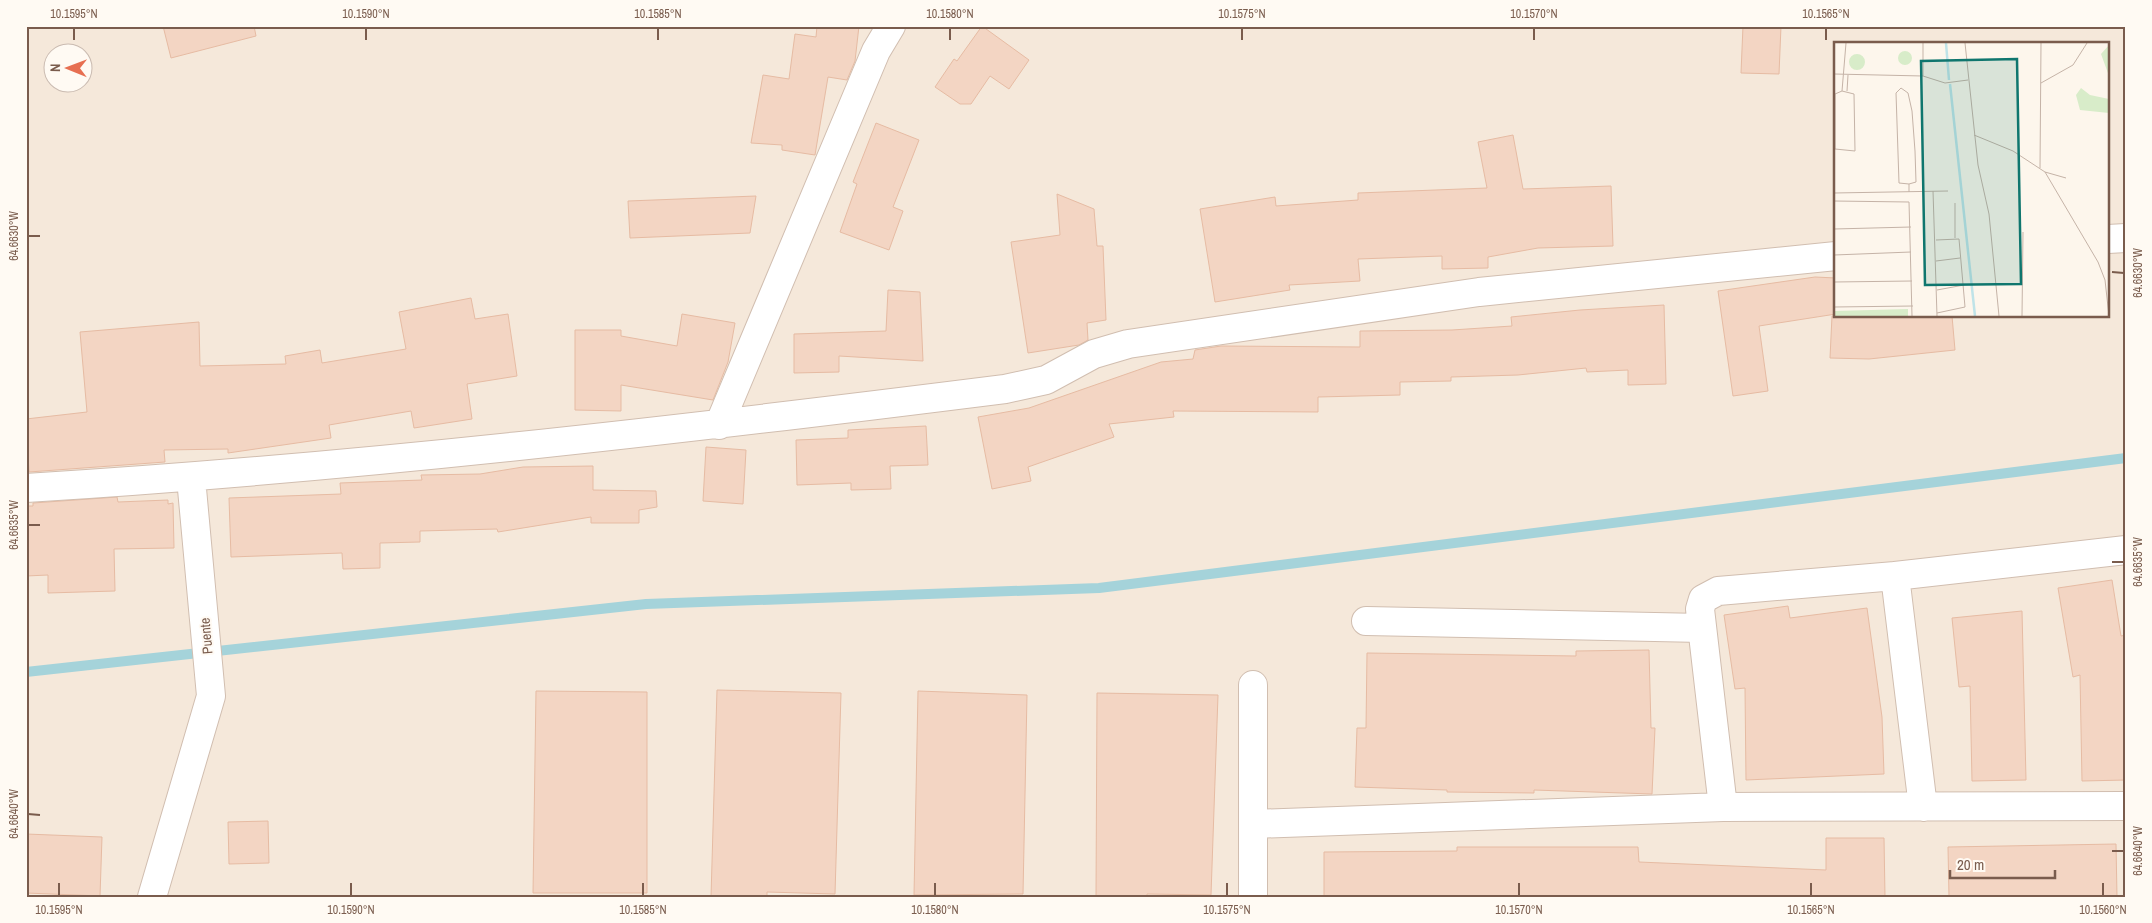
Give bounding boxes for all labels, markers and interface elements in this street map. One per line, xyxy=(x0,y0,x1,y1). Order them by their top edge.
text: 10.1595°N xyxy=(50,6,98,22)
text: 10.1590°N xyxy=(342,6,390,22)
text: 10.1585°N xyxy=(634,6,682,22)
text: 10.1580°N xyxy=(926,6,974,22)
text: 10.1575°N xyxy=(1218,6,1266,22)
text: 10.1570°N xyxy=(1510,6,1558,22)
text: 10.1565°N xyxy=(1802,6,1850,22)
north arrow xyxy=(42,42,92,92)
inset map xyxy=(1834,42,2110,318)
text: N xyxy=(46,63,64,72)
text: 64.6630°W xyxy=(6,210,22,261)
text: 64.6630°W xyxy=(2130,247,2146,298)
text: 64.6635°W xyxy=(6,499,22,550)
text: 64.6635°W xyxy=(2130,536,2146,587)
street label: Puente xyxy=(195,617,217,655)
text: 64.6640°W xyxy=(6,788,22,839)
text: 64.6640°W xyxy=(2130,825,2146,876)
scale bar xyxy=(1950,848,2054,880)
text: 20 m xyxy=(1957,854,1984,875)
text: 10.1595°N xyxy=(35,902,83,918)
text: 10.1590°N xyxy=(327,902,375,918)
text: 10.1585°N xyxy=(619,902,667,918)
text: 10.1580°N xyxy=(911,902,959,918)
text: 10.1575°N xyxy=(1203,902,1251,918)
text: 10.1570°N xyxy=(1495,902,1543,918)
text: 10.1565°N xyxy=(1787,902,1835,918)
text: 10.1560°N xyxy=(2079,902,2127,918)

